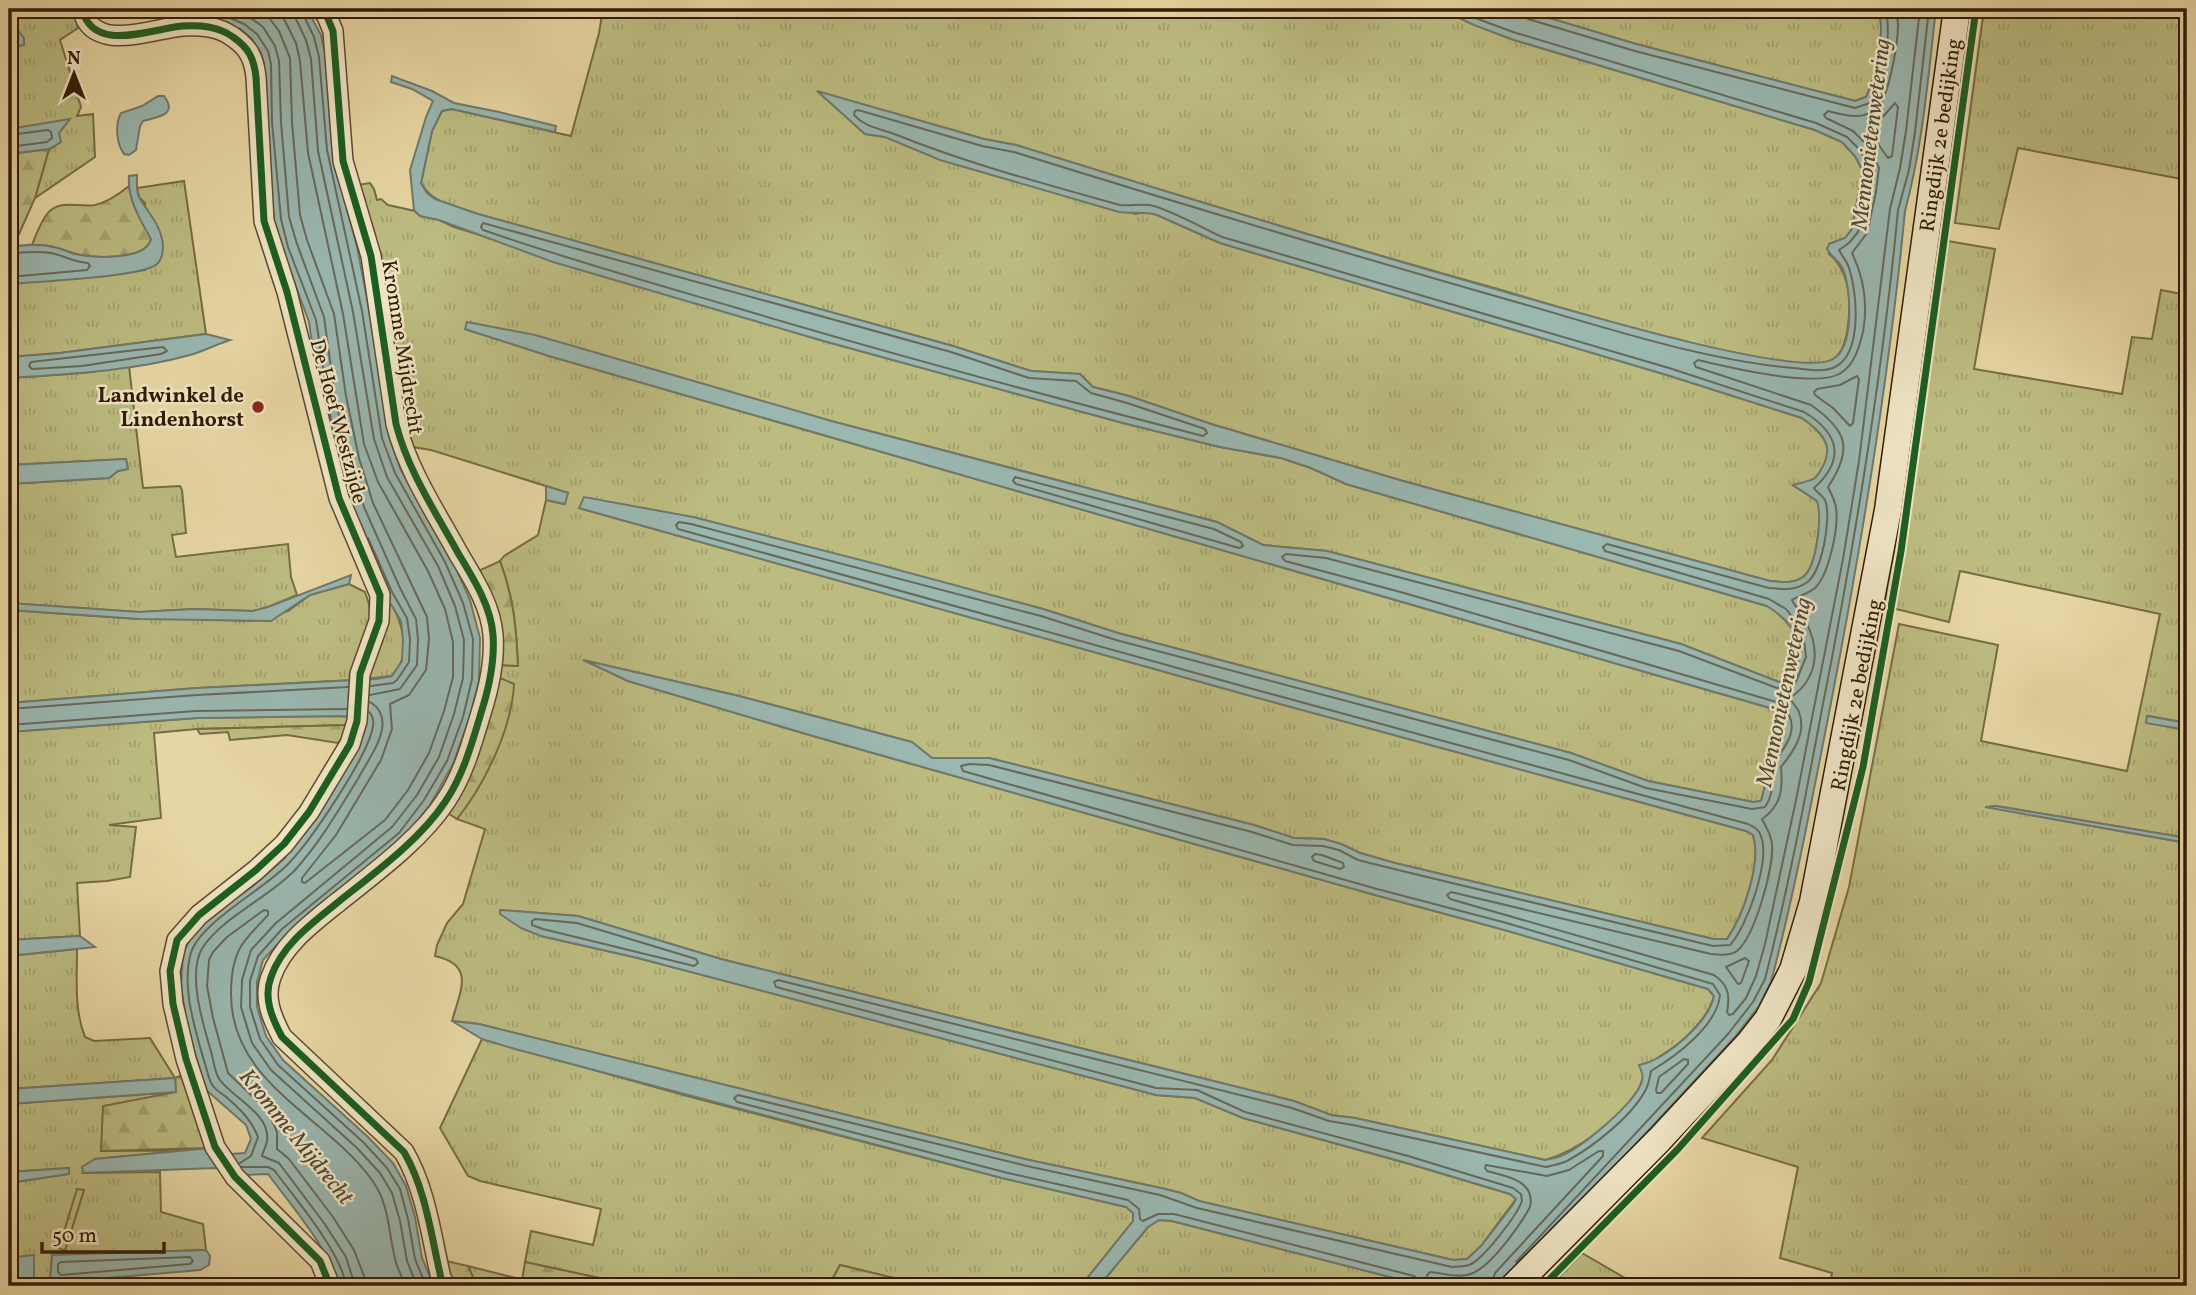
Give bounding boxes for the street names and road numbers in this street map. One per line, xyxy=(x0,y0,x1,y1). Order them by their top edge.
street label: Ringdijk 2e bedijking xyxy=(1914,36,1969,234)
street label: Kromme Mijdrecht xyxy=(373,258,430,437)
street label: De Hoef Westzijde xyxy=(302,336,373,507)
street label: Ringdijk 2e bedijking xyxy=(1825,597,1890,794)

